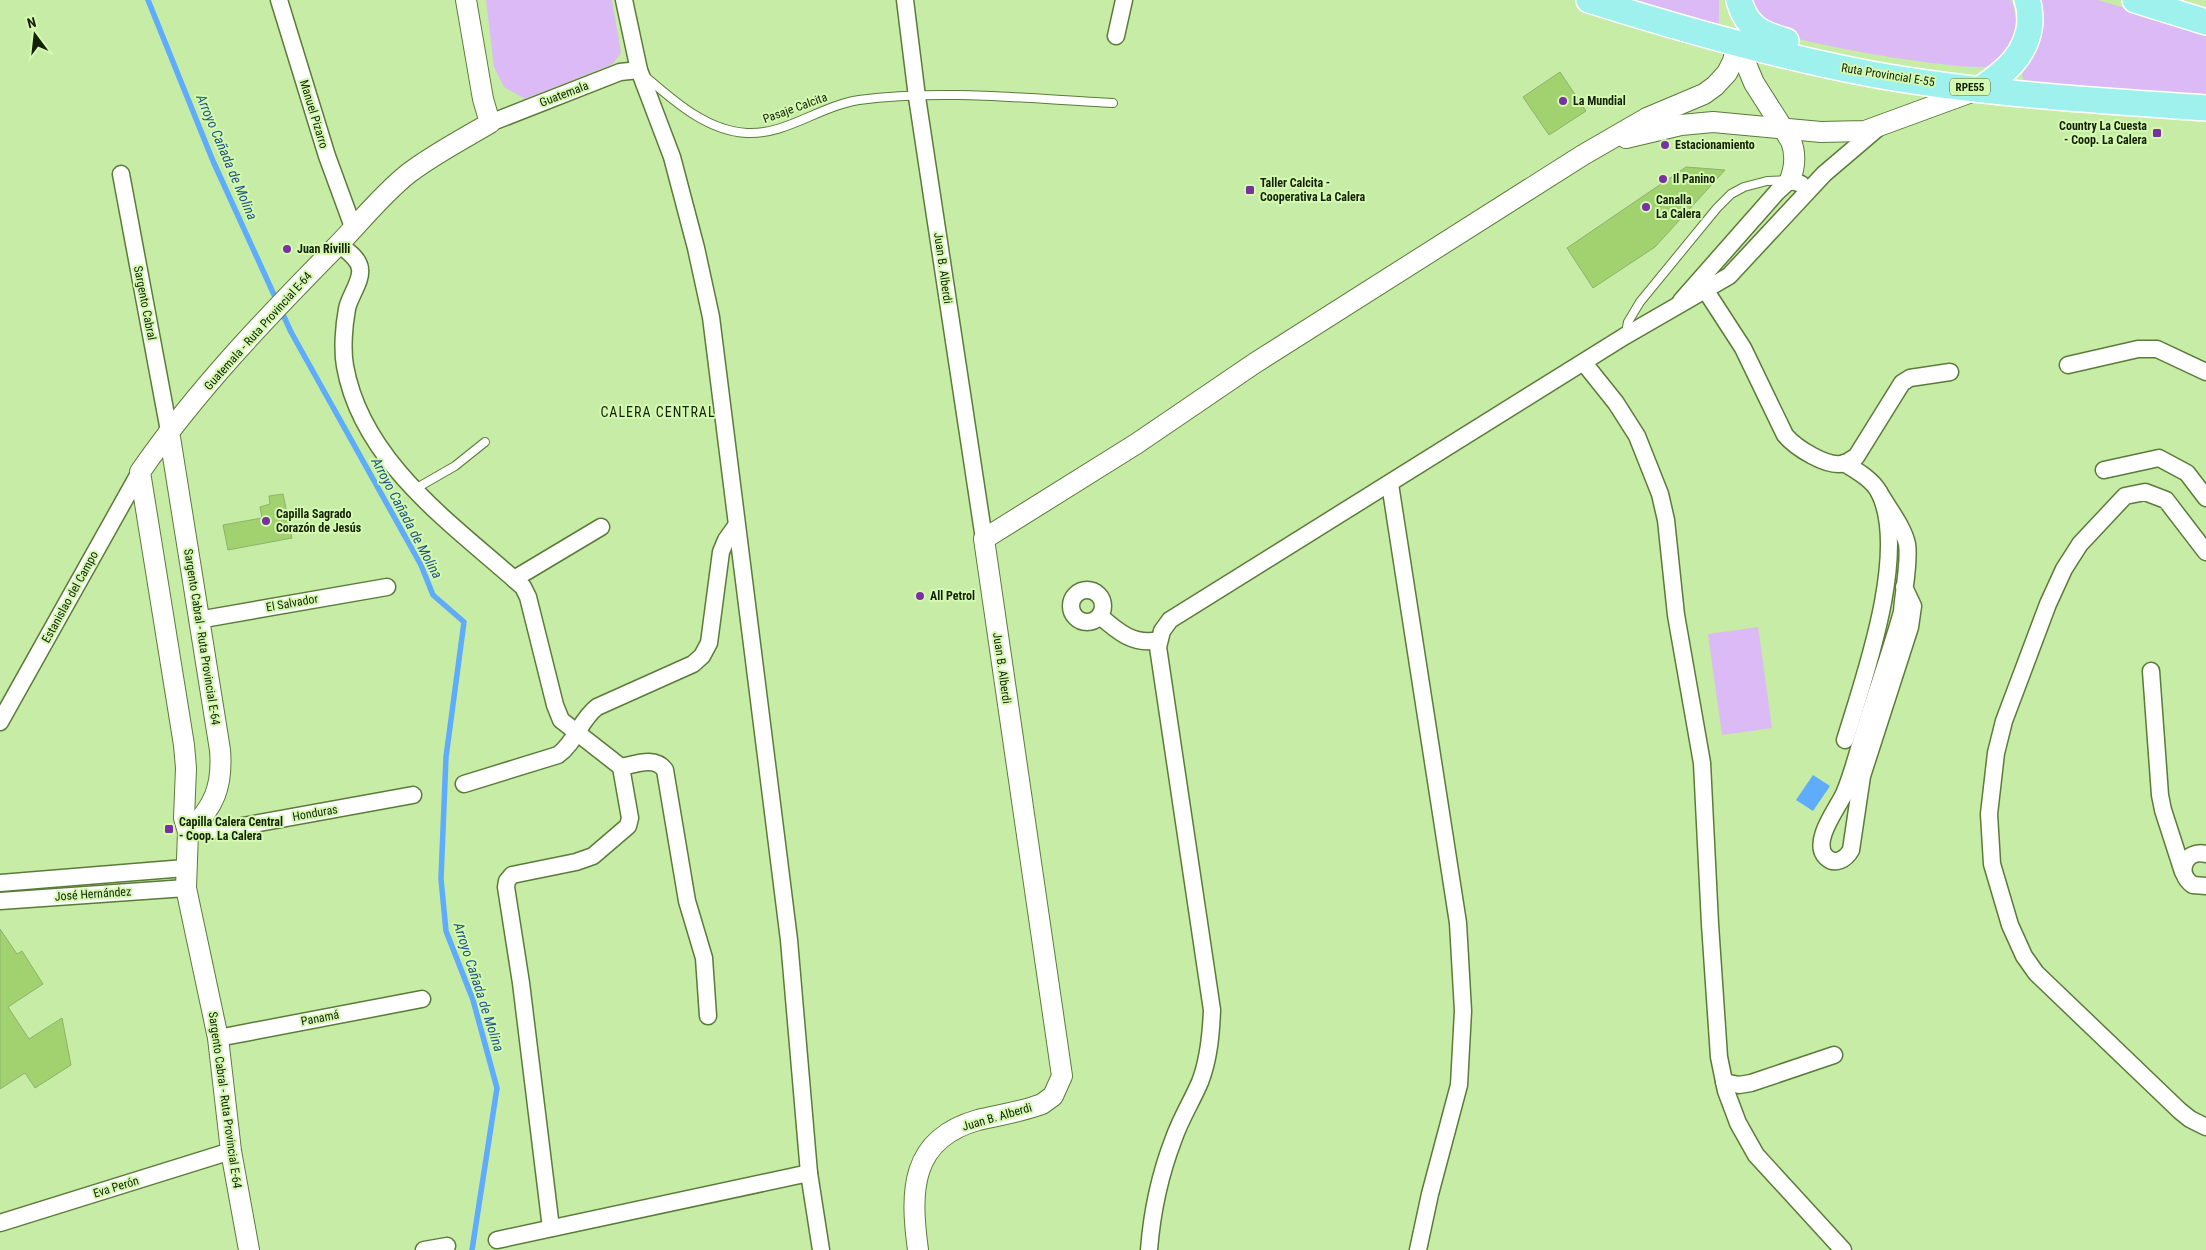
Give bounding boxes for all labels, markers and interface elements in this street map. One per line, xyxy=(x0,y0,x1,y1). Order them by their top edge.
north arrow xyxy=(10,10,60,60)
text: N xyxy=(25,14,38,31)
street label: Ruta Provincial E-55 xyxy=(1840,61,1936,89)
street label: Manuel Pizarro xyxy=(297,78,331,150)
street label: Guatemala xyxy=(538,78,591,110)
road number: RPE55 xyxy=(1950,78,1990,95)
street label: Pasaje Calcita xyxy=(761,90,829,126)
water label: Arroyo Cañada de Molina xyxy=(193,91,261,222)
place label: La Mundial xyxy=(1573,94,1626,108)
marker: La Mundial xyxy=(1557,95,1569,107)
place label: Country La Cuesta - Coop. La Calera xyxy=(2059,119,2147,147)
marker: Country La Cuesta - Coop. La Calera xyxy=(2151,127,2163,139)
place label: Estacionamiento xyxy=(1675,138,1755,152)
marker: Estacionamiento xyxy=(1659,139,1671,151)
place label: Il Panino xyxy=(1673,172,1715,186)
marker: Il Panino xyxy=(1657,173,1669,185)
place label: Taller Calcita - Cooperativa La Calera xyxy=(1260,176,1366,204)
marker: Taller Calcita - Cooperativa La Calera xyxy=(1244,184,1256,196)
place label: Canalla La Calera xyxy=(1656,193,1701,221)
marker: Canalla La Calera xyxy=(1640,201,1652,213)
street label: Juan B. Alberdi xyxy=(931,231,955,305)
place label: Juan Rivilli xyxy=(297,242,350,256)
marker: Juan Rivilli xyxy=(281,243,293,255)
street label: Sargento Cabral xyxy=(131,265,159,341)
street label: Guatemala - Ruta Provincial E-64 xyxy=(201,269,315,393)
district label: CALERA CENTRAL xyxy=(600,404,716,420)
water label: Arroyo Cañada de Molina xyxy=(368,454,446,581)
place label: Capilla Sagrado Corazón de Jesús xyxy=(276,507,362,535)
marker: Capilla Sagrado Corazón de Jesús xyxy=(260,515,272,527)
street label: Sargento Cabral - Ruta Provincial E-64 xyxy=(181,548,223,726)
street label: Estanislao del Campo xyxy=(39,549,101,645)
place label: All Petrol xyxy=(930,589,975,603)
marker: All Petrol xyxy=(914,590,926,602)
street label: El Salvador xyxy=(265,591,319,614)
street label: Juan B. Alberdi xyxy=(990,631,1014,705)
street label: Honduras xyxy=(291,802,339,824)
place label: Capilla Calera Central - Coop. La Calera xyxy=(179,815,283,843)
marker: Capilla Calera Central - Coop. La Calera xyxy=(163,823,175,835)
street label: José Hernández xyxy=(54,884,132,904)
water label: Arroyo Cañada de Molina xyxy=(450,920,507,1053)
street label: Panamá xyxy=(300,1007,341,1029)
street label: Sargento Cabral - Ruta Provincial E-64 xyxy=(206,1011,244,1189)
street label: Juan B. Alberdi xyxy=(961,1100,1033,1134)
street label: Eva Perón xyxy=(92,1173,141,1201)

